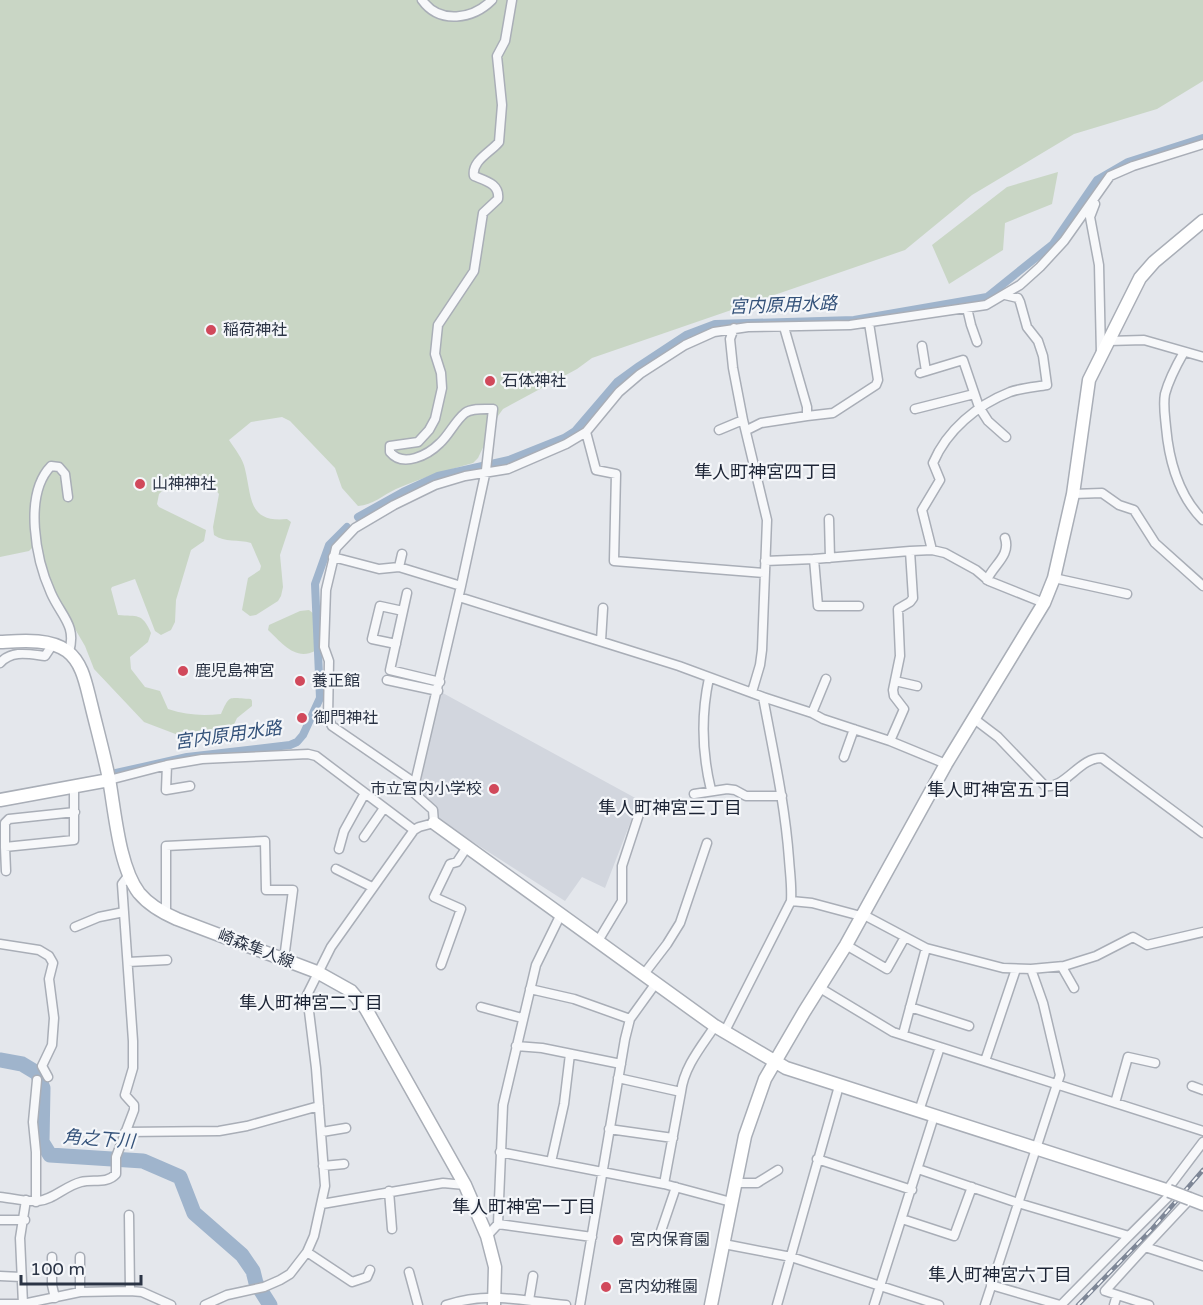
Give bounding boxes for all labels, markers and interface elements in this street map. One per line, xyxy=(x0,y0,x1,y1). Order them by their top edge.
water label: 宮内原用水路 xyxy=(729,292,839,318)
place label: 稲荷神社 xyxy=(223,320,287,340)
marker: 稲荷神社 xyxy=(204,323,218,337)
place label: 石体神社 xyxy=(502,371,566,391)
marker: 石体神社 xyxy=(483,374,497,388)
district label: 隼人町神宮四丁目 xyxy=(694,461,838,483)
place label: 山神神社 xyxy=(152,474,216,494)
marker: 山神神社 xyxy=(133,477,147,491)
place label: 鹿児島神宮 xyxy=(195,661,275,681)
marker: 鹿児島神宮 xyxy=(176,664,190,678)
place label: 養正館 xyxy=(312,671,360,691)
marker: 養正館 xyxy=(293,674,307,688)
place label: 御門神社 xyxy=(314,708,378,728)
marker: 御門神社 xyxy=(295,711,309,725)
water label: 宮内原用水路 xyxy=(173,716,285,753)
place label: 市立宮内小学校 xyxy=(370,779,482,799)
district label: 隼人町神宮五丁目 xyxy=(927,779,1071,801)
marker: 市立宮内小学校 xyxy=(487,782,501,796)
district label: 隼人町神宮三丁目 xyxy=(598,797,742,819)
street label: 崎森隼人線 xyxy=(215,925,297,973)
district label: 隼人町神宮二丁目 xyxy=(239,992,383,1014)
water label: 角之下川 xyxy=(62,1126,138,1153)
district label: 隼人町神宮一丁目 xyxy=(452,1196,596,1218)
place label: 宮内保育園 xyxy=(630,1230,710,1250)
marker: 宮内保育園 xyxy=(611,1233,625,1247)
scale bar xyxy=(21,1248,141,1286)
text: 100 m xyxy=(30,1258,85,1280)
district label: 隼人町神宮六丁目 xyxy=(928,1264,1072,1286)
place label: 宮内幼稚園 xyxy=(618,1277,698,1297)
marker: 宮内幼稚園 xyxy=(599,1280,613,1294)

